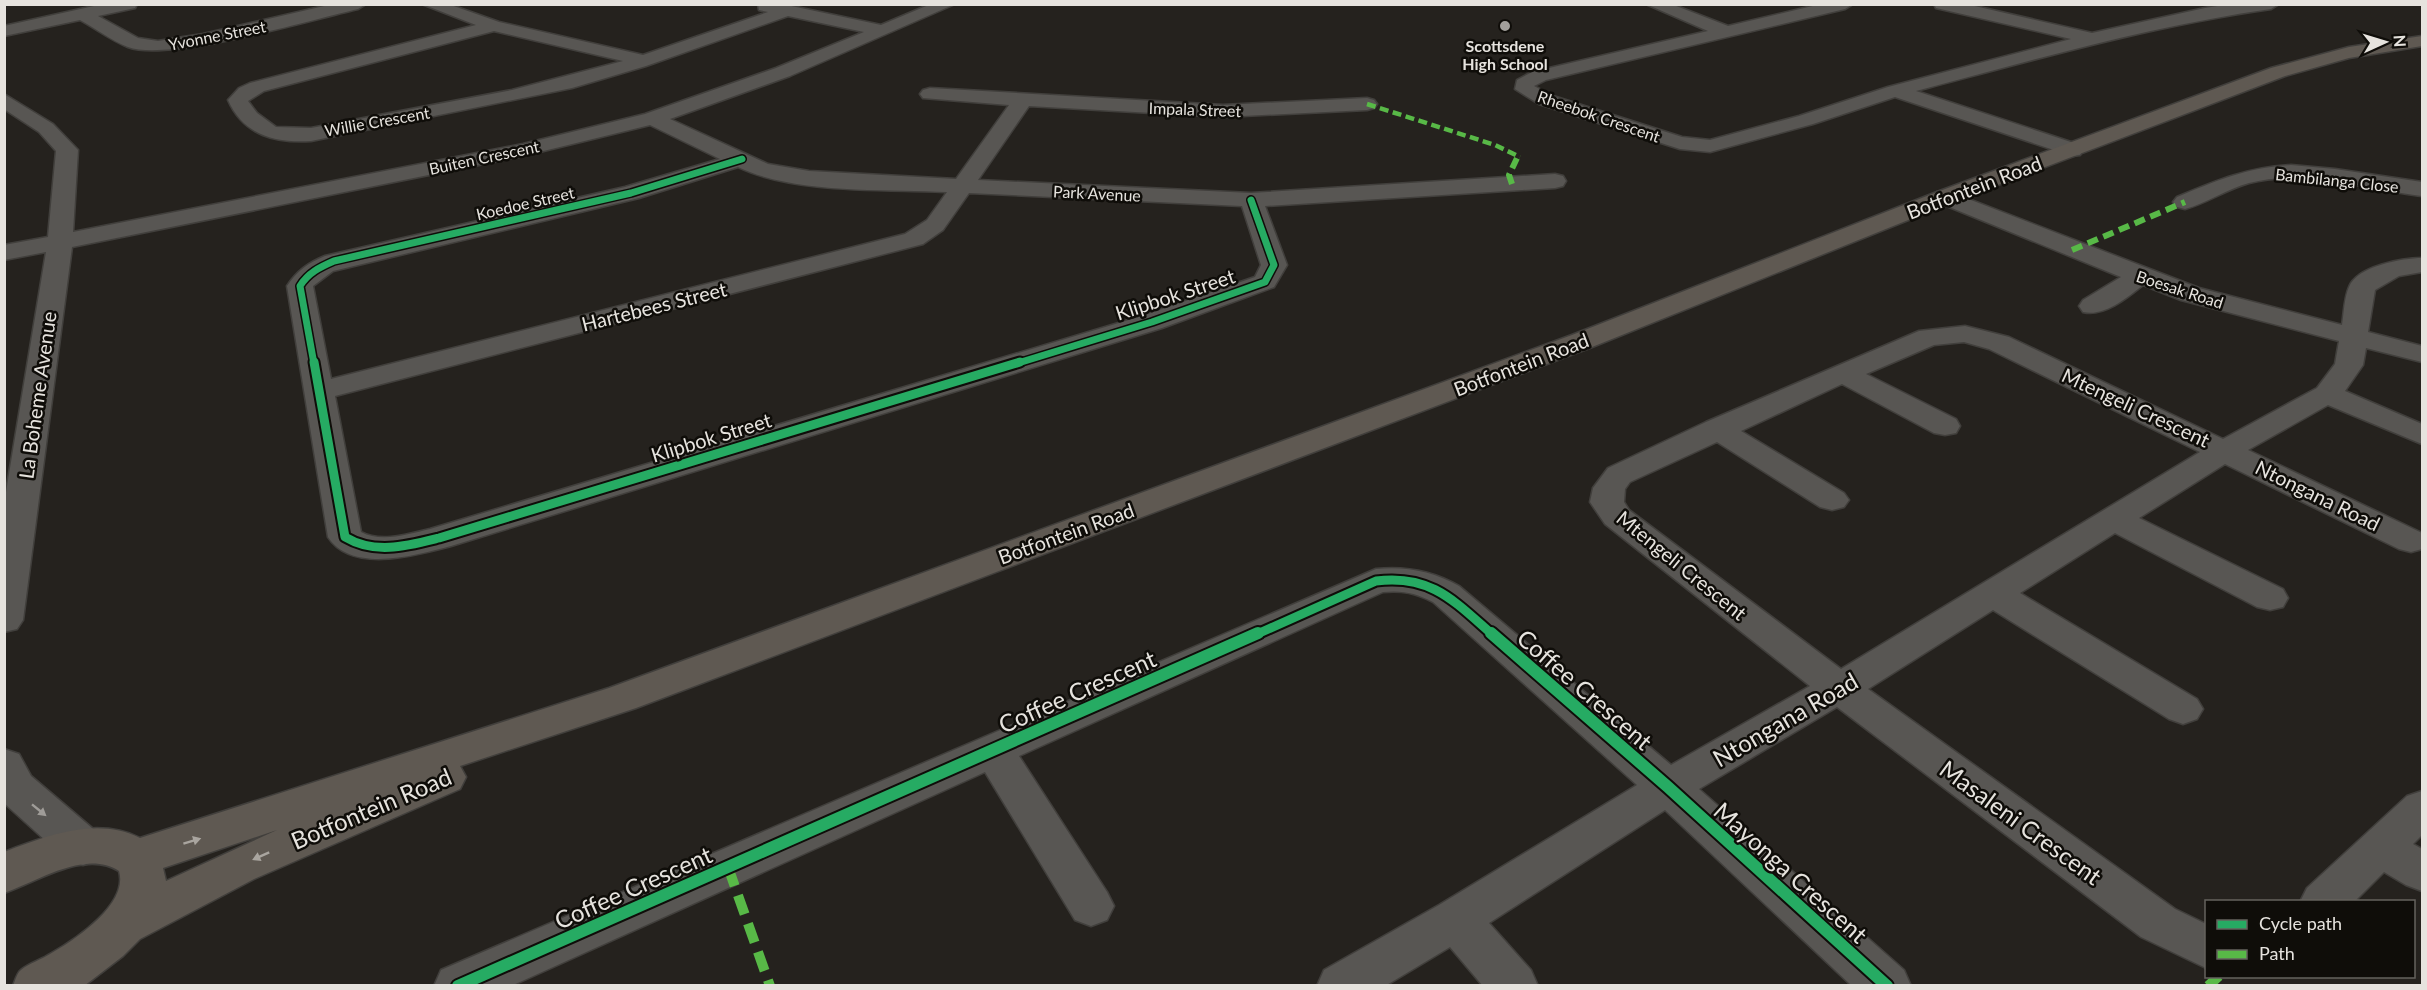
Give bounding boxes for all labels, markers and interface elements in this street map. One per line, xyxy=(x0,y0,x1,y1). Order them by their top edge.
north arrow xyxy=(2355,12,2415,72)
street label: Yvonne Street xyxy=(167,16,268,54)
marker: Scottsdene High School xyxy=(1498,19,1512,33)
text: N xyxy=(2391,34,2410,48)
place label: Scottsdene High School xyxy=(1462,36,1548,73)
street label: Rheebok Crescent xyxy=(1535,86,1663,146)
street label: Impala Street xyxy=(1148,98,1242,120)
street label: Willie Crescent xyxy=(323,102,431,140)
street label: Buiten Crescent xyxy=(427,136,541,178)
street label: Botfontein Road xyxy=(1903,150,2045,224)
street label: Bambilanga Close xyxy=(2274,164,2400,196)
street label: Park Avenue xyxy=(1053,181,1141,205)
street label: Koedoe Street xyxy=(474,182,576,224)
street label: Klipbok Street xyxy=(1112,263,1238,325)
street label: Boesak Road xyxy=(2134,266,2226,312)
street label: Hartebees Street xyxy=(579,276,729,336)
street label: La Boheme Avenue xyxy=(13,310,61,480)
street label: Botfontein Road xyxy=(1450,327,1592,401)
street label: Mtengeli Crescent xyxy=(2058,362,2214,452)
street label: Klipbok Street xyxy=(648,407,774,467)
street label: Ntongana Road xyxy=(2252,455,2384,535)
street label: Botfontein Road xyxy=(995,497,1137,569)
street label: Mtengeli Crescent xyxy=(1612,505,1752,625)
street label: Coffee Crescent xyxy=(1512,623,1659,756)
street label: Coffee Crescent xyxy=(994,643,1161,739)
street label: Ntongana Road xyxy=(1707,666,1863,772)
street label: Masaleni Crescent xyxy=(1934,754,2108,891)
street label: Botfontein Road xyxy=(286,761,456,855)
street label: Mayonga Crescent xyxy=(1708,796,1874,949)
one-way arrow xyxy=(31,803,47,816)
one-way arrow xyxy=(183,836,201,845)
street label: Coffee Crescent xyxy=(550,839,717,935)
one-way arrow xyxy=(252,851,269,860)
legend xyxy=(2205,900,2415,978)
text: Cycle path xyxy=(2259,912,2342,934)
text: Path xyxy=(2259,942,2295,964)

